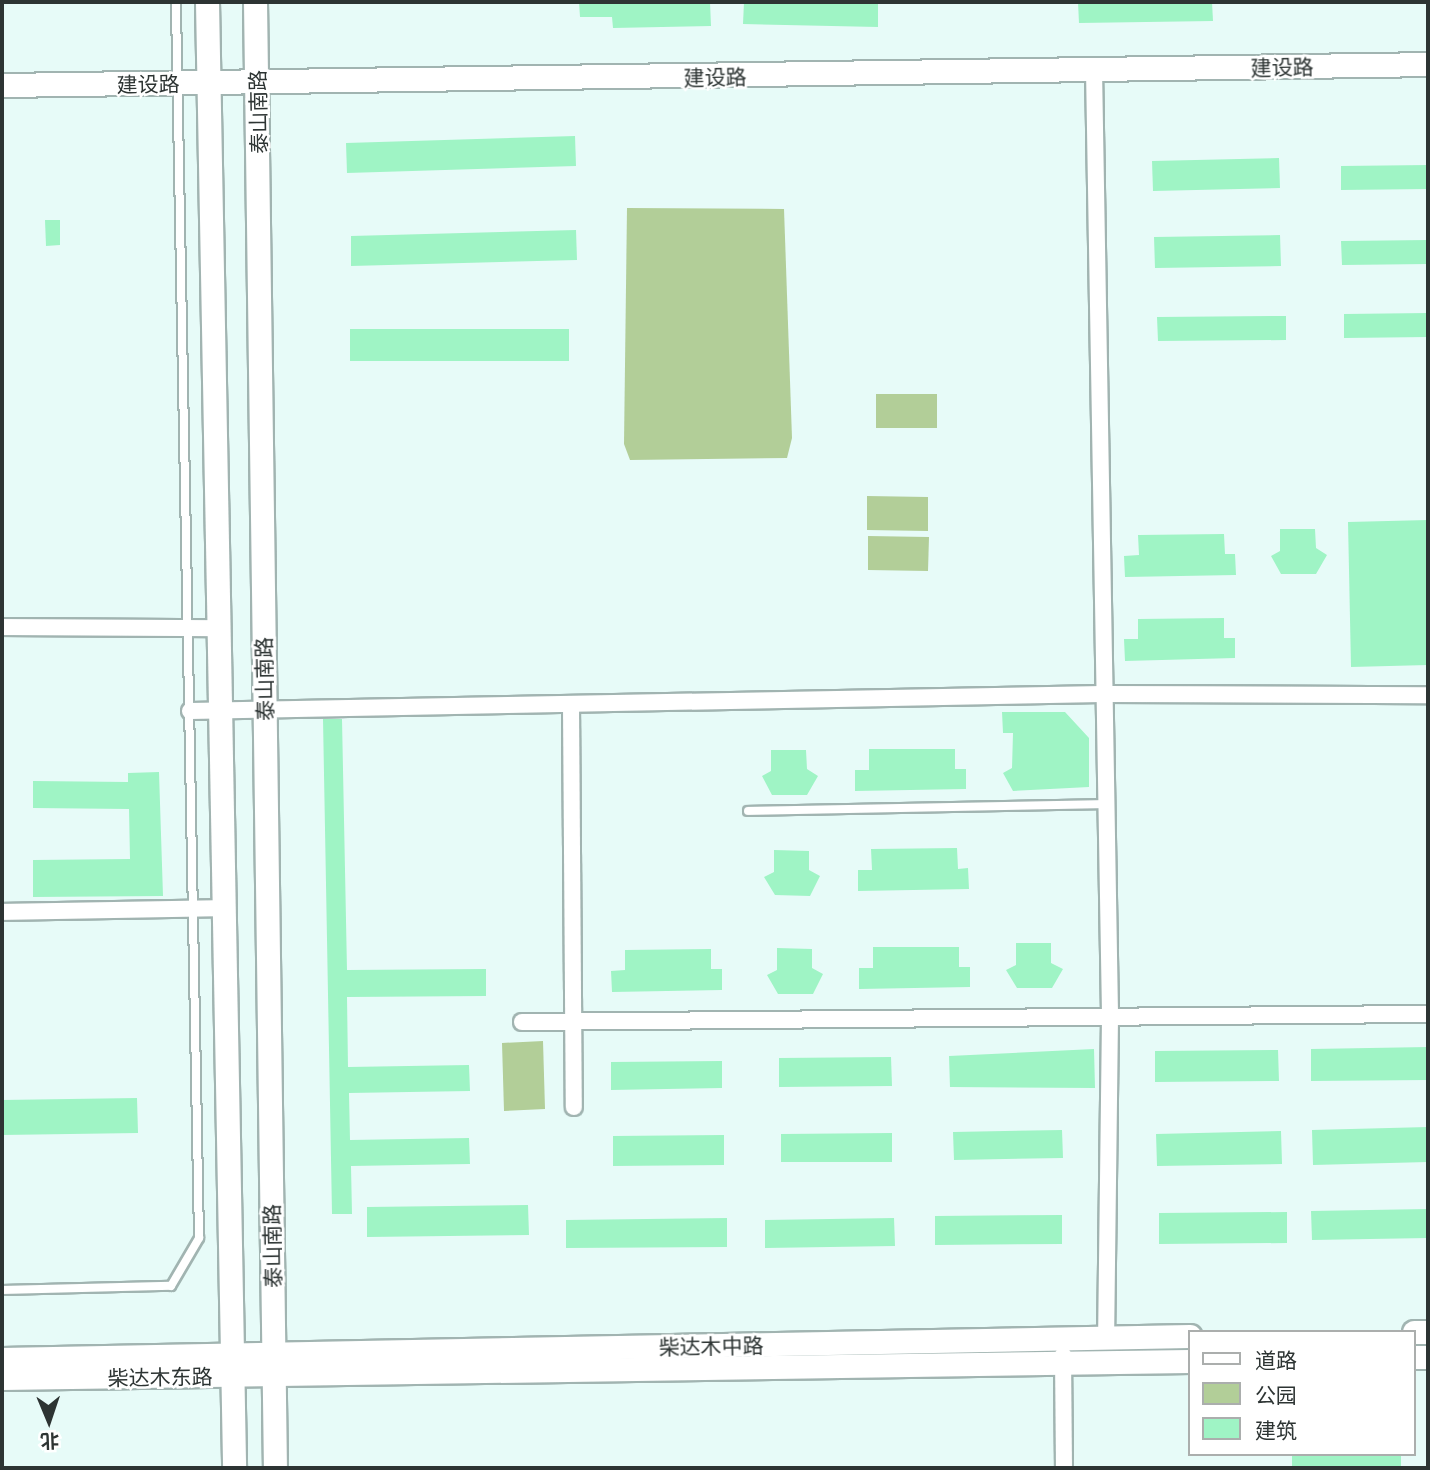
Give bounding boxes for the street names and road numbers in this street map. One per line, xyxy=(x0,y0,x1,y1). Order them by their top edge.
street label: 建设路 xyxy=(1250,53,1314,79)
street label: 建设路 xyxy=(683,63,747,89)
street label: 建设路 xyxy=(116,70,180,96)
street label: 泰山南路 xyxy=(244,70,270,154)
street label: 泰山南路 xyxy=(250,637,276,721)
street label: 泰山南路 xyxy=(258,1204,284,1288)
street label: 柴达木中路 xyxy=(658,1331,764,1359)
street label: 柴达木东路 xyxy=(107,1362,213,1390)

